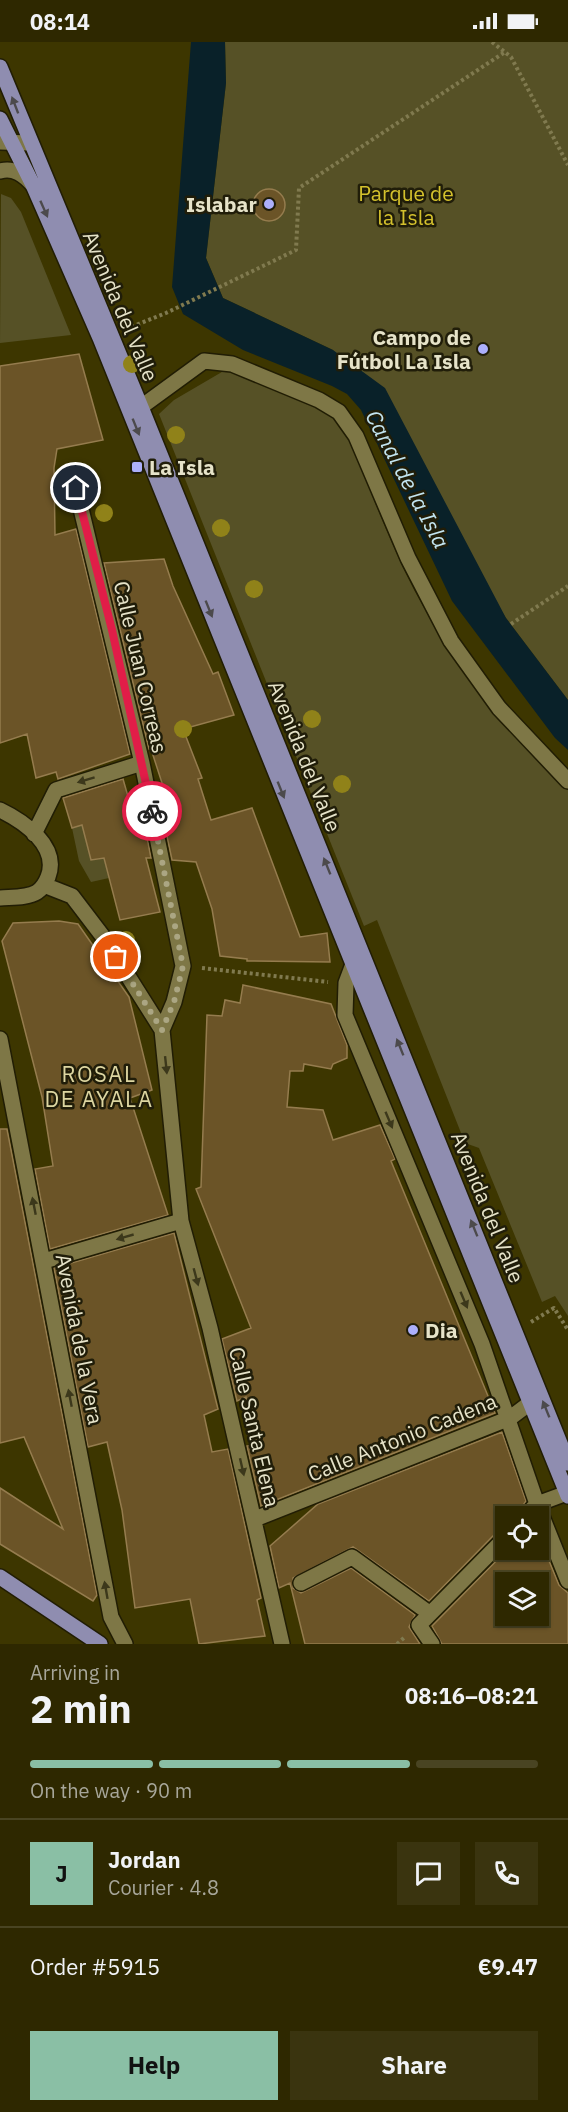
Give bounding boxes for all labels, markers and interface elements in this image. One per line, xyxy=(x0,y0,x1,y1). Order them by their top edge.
text: 08:14 xyxy=(30,7,90,36)
one-way arrow xyxy=(10,96,19,114)
park label: Parque de la Isla xyxy=(358,179,454,231)
place label: Islabar xyxy=(186,190,258,218)
marker: Islabar xyxy=(262,197,276,211)
one-way arrow xyxy=(39,201,49,219)
street label: Avenida del Valle xyxy=(77,226,165,386)
place label: Campo de Fútbol La Isla xyxy=(337,323,471,375)
marker: Campo de Fútbol La Isla xyxy=(476,342,490,356)
water label: Canal de la Isla xyxy=(359,405,457,553)
one-way arrow xyxy=(131,419,141,437)
place label: La Isla xyxy=(149,453,215,481)
marker: La Isla xyxy=(130,460,144,474)
pin xyxy=(50,462,101,513)
icon: home xyxy=(59,471,92,504)
street label: Calle Juan Correas xyxy=(108,578,174,756)
one-way arrow xyxy=(204,600,214,618)
street label: Avenida del Valle xyxy=(262,676,348,836)
one-way arrow xyxy=(77,776,95,785)
courier xyxy=(122,781,182,841)
one-way arrow xyxy=(276,781,286,799)
icon: bike xyxy=(136,795,169,828)
one-way arrow xyxy=(322,857,332,875)
pin xyxy=(90,931,141,982)
icon: bag xyxy=(99,940,132,973)
one-way arrow xyxy=(395,1038,404,1056)
one-way arrow xyxy=(161,1056,171,1075)
district label: ROSAL DE AYALA xyxy=(44,1059,154,1113)
one-way arrow xyxy=(384,1112,394,1130)
street label: Avenida del Valle xyxy=(445,1127,531,1287)
one-way arrow xyxy=(29,1197,38,1216)
one-way arrow xyxy=(469,1219,478,1237)
one-way arrow xyxy=(116,1233,134,1242)
street label: Avenida de la Vera xyxy=(50,1251,110,1427)
one-way arrow xyxy=(192,1268,201,1286)
one-way arrow xyxy=(459,1292,469,1310)
place label: Dia xyxy=(425,1316,458,1344)
marker: Dia xyxy=(406,1323,420,1337)
street label: Calle Santa Elena xyxy=(223,1344,287,1510)
street label: Calle Antonio Cadena xyxy=(303,1386,501,1488)
one-way arrow xyxy=(65,1388,74,1407)
one-way arrow xyxy=(541,1399,551,1417)
one-way arrow xyxy=(238,1458,248,1476)
map controls xyxy=(495,1506,549,1626)
button: locate xyxy=(495,1506,549,1560)
button: layers xyxy=(495,1572,549,1626)
one-way arrow xyxy=(101,1580,110,1599)
text: Arriving in xyxy=(30,1659,120,1686)
text: 08:16–08:21 xyxy=(405,1681,538,1710)
text: 2 min xyxy=(30,1683,132,1734)
text: On the way · 90 m xyxy=(30,1777,192,1804)
button: chat xyxy=(397,1842,460,1905)
button: phone xyxy=(475,1842,538,1905)
text: Jordan xyxy=(108,1845,181,1874)
text: J xyxy=(55,1859,68,1888)
text: Courier · 4.8 xyxy=(108,1874,219,1901)
text: Order #5915 xyxy=(30,1952,160,1981)
text: €9.47 xyxy=(478,1952,538,1981)
button: Help xyxy=(30,2031,278,2100)
button: Share xyxy=(290,2031,538,2100)

